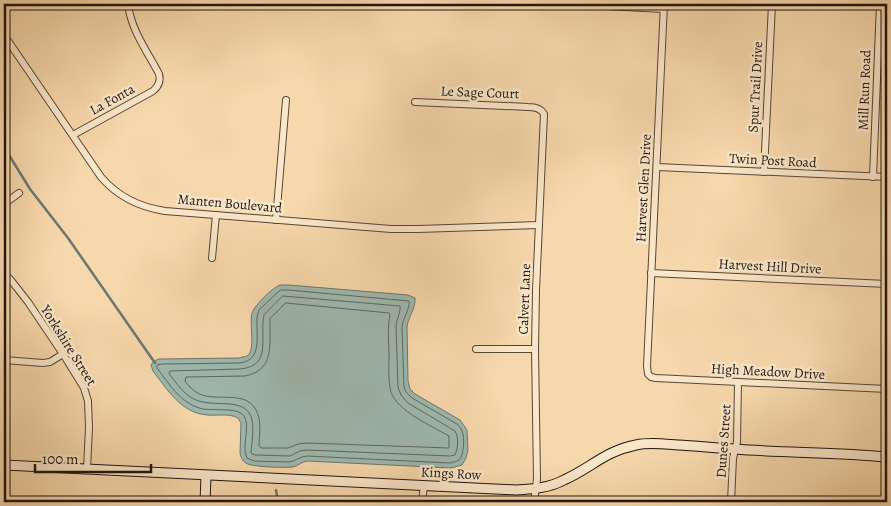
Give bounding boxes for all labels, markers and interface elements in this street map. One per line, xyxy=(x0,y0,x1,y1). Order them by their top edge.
street label: Spur Trail Drive xyxy=(744,41,767,133)
street label: Mill Run Road xyxy=(854,49,875,131)
street label: La Fonta xyxy=(86,79,139,120)
street label: Le Sage Court xyxy=(440,82,520,103)
street label: Harvest Glen Drive xyxy=(631,133,656,243)
street label: Twin Post Road xyxy=(729,149,818,172)
street label: Manten Boulevard xyxy=(177,189,284,218)
street label: Harvest Hill Drive xyxy=(718,254,822,279)
street label: Calvert Lane xyxy=(514,263,535,335)
street label: Yorkshire Street xyxy=(36,300,101,390)
street label: High Meadow Drive xyxy=(710,359,826,384)
street label: Dunes Street xyxy=(711,403,736,479)
scale bar xyxy=(35,441,151,473)
text: 100 m xyxy=(42,449,79,469)
street label: Kings Row xyxy=(420,462,482,485)

